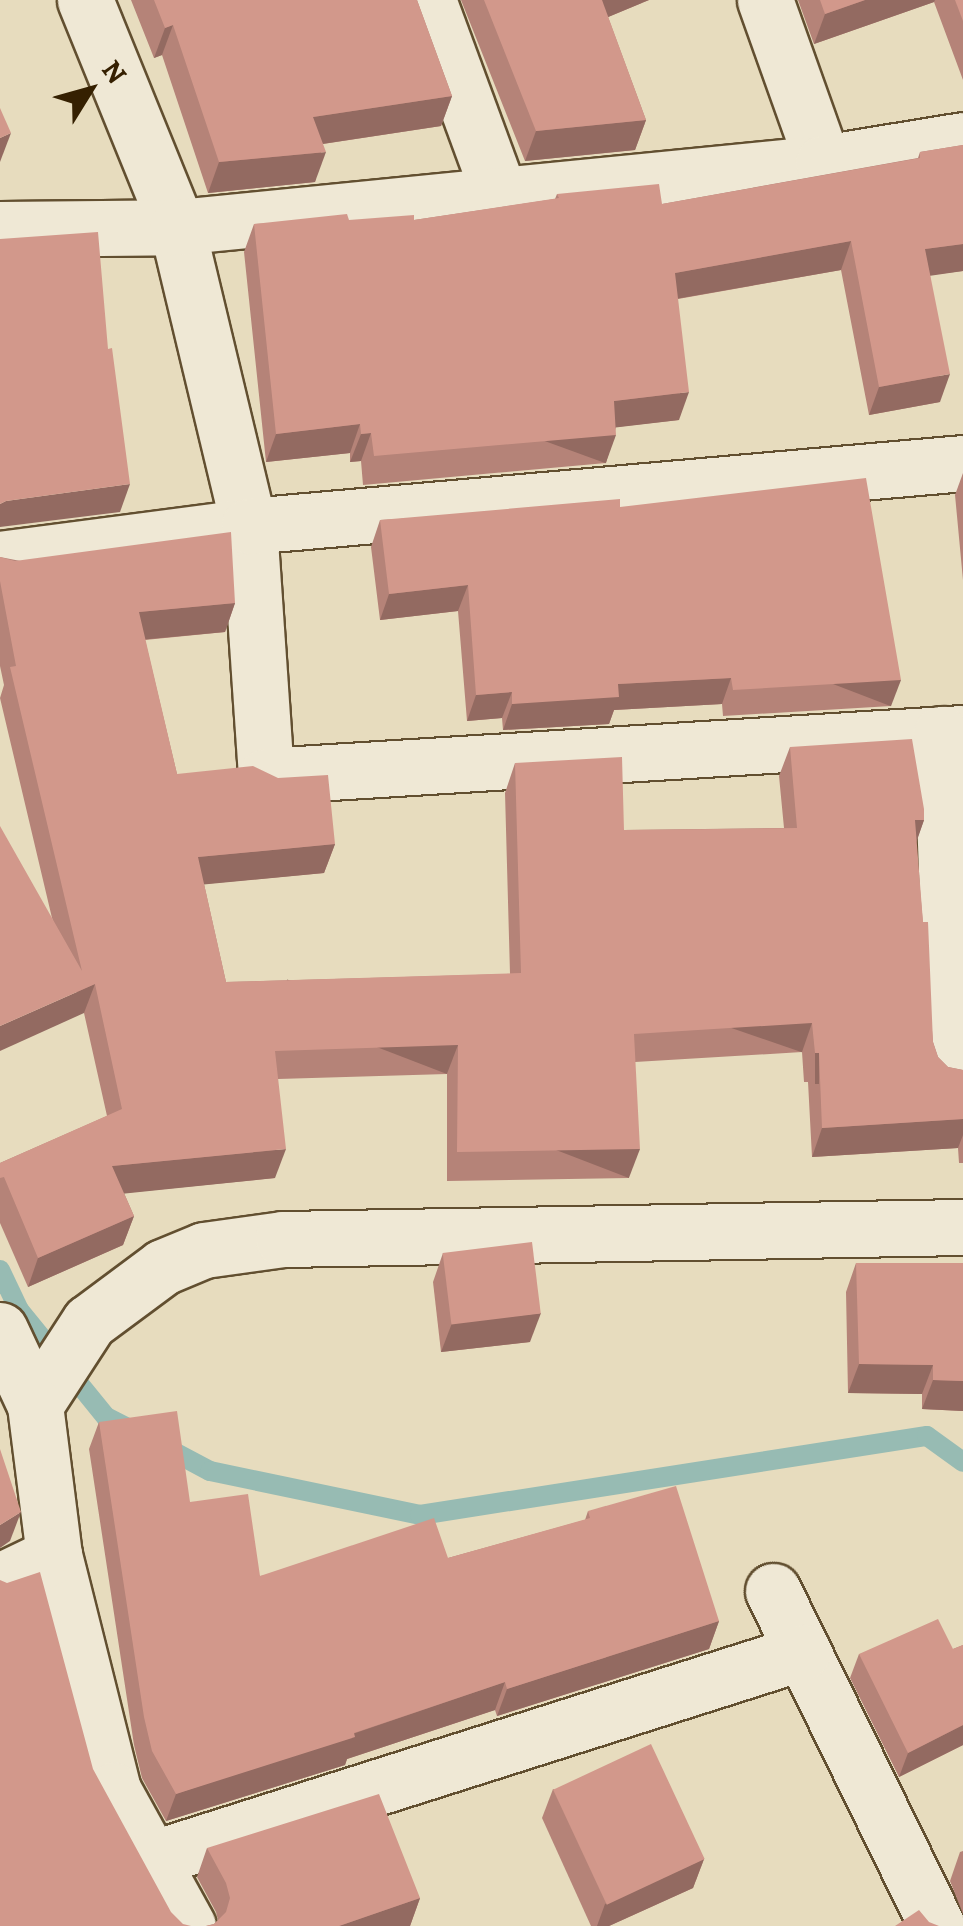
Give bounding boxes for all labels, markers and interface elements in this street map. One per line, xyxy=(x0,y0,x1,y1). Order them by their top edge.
north arrow xyxy=(40,40,140,140)
text: N xyxy=(93,52,135,92)

